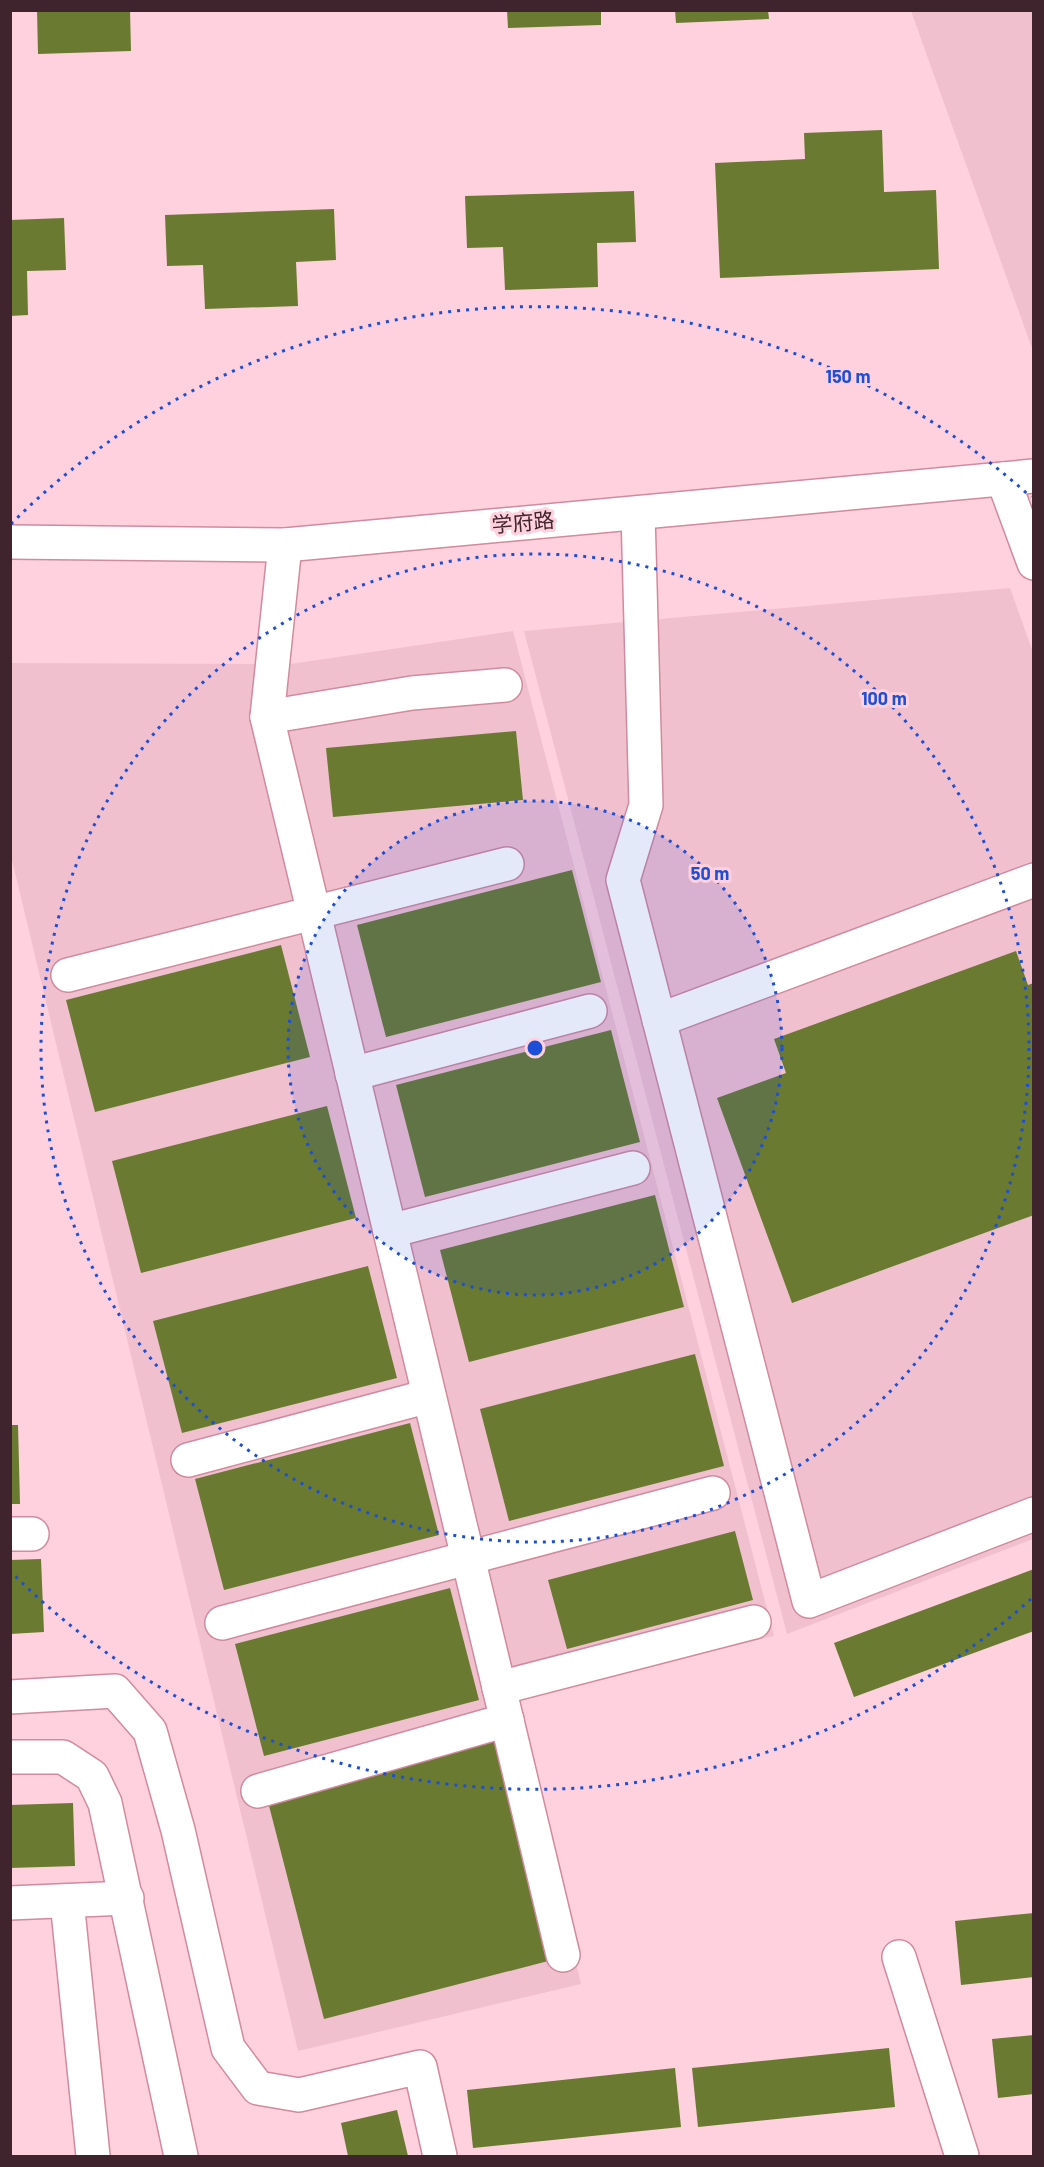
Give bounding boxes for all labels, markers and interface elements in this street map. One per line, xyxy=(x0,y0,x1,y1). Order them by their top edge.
text: 150 m xyxy=(826,365,870,387)
street label: 学府路 xyxy=(490,506,555,537)
text: 100 m xyxy=(861,687,907,709)
text: 50 m xyxy=(691,862,729,884)
centre of rings xyxy=(525,1038,545,1058)

